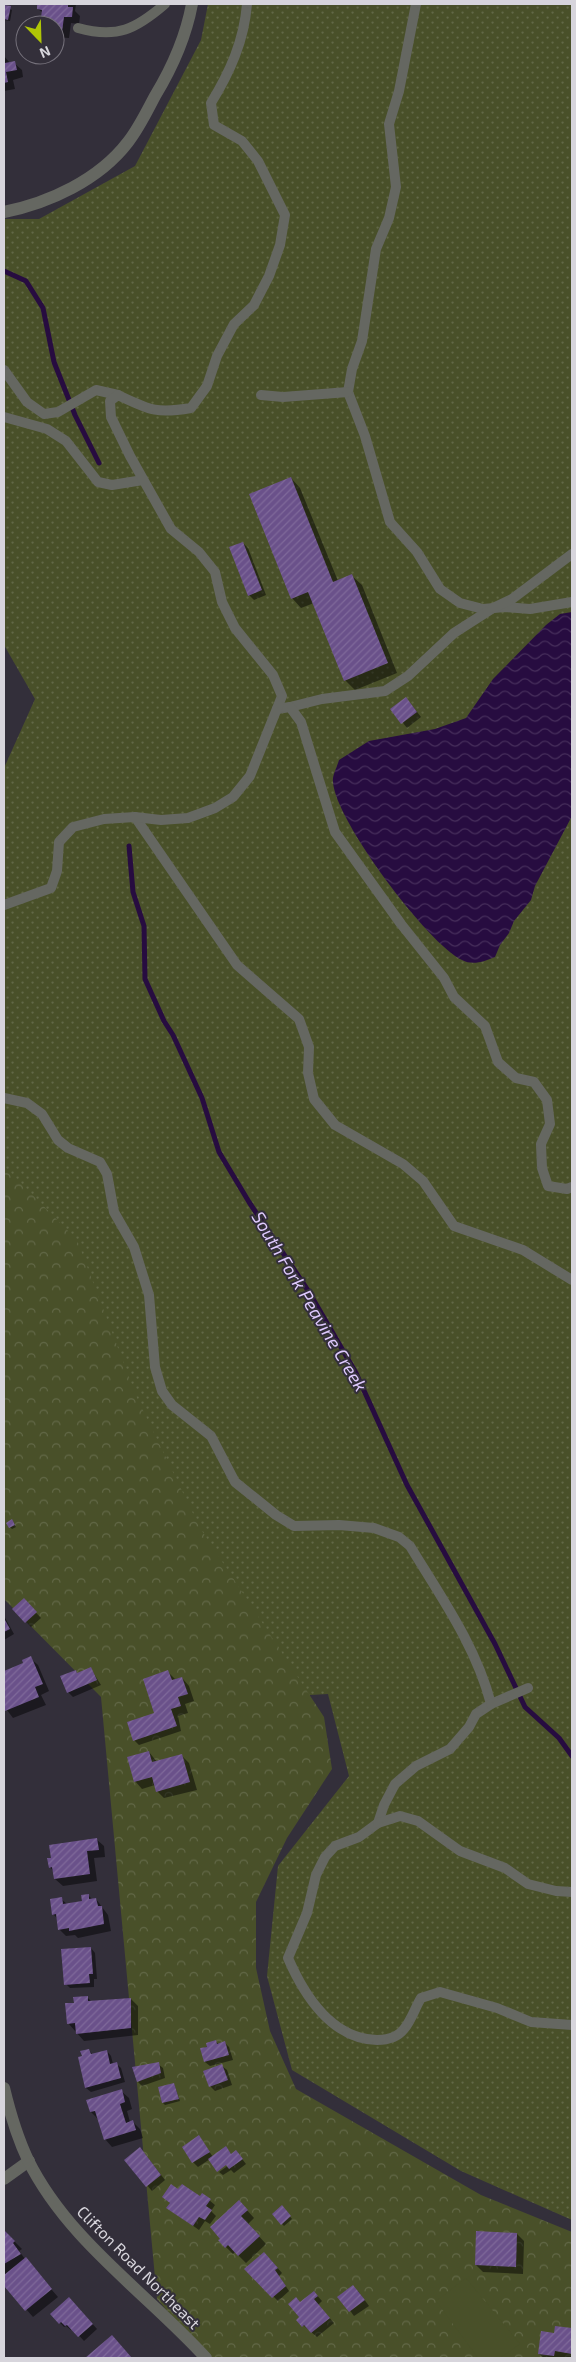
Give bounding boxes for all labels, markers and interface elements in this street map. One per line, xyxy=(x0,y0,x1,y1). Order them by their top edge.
north arrow xyxy=(15,15,65,65)
text: N xyxy=(37,43,53,62)
water label: South Fork Peavine Creek xyxy=(247,1207,373,1395)
street label: Clifton Road Northeast xyxy=(74,2202,204,2332)

